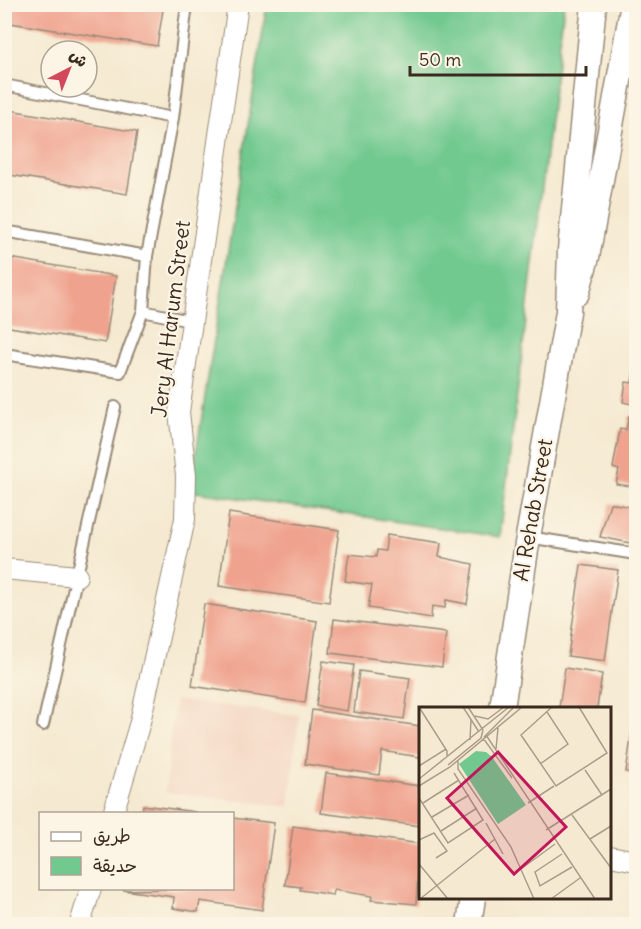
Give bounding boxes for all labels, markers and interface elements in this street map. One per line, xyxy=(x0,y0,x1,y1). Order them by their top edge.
north arrow xyxy=(39,39,99,99)
scale bar xyxy=(410,39,586,77)
text: ش xyxy=(66,45,92,71)
text: 50 m xyxy=(419,48,461,71)
street label: Jery Al Harum Street xyxy=(145,219,196,419)
street label: Al Rehab Street xyxy=(507,437,558,583)
inset map xyxy=(419,707,611,899)
legend xyxy=(39,812,234,890)
text: طريق xyxy=(93,824,131,847)
text: حديقة xyxy=(93,854,137,877)

